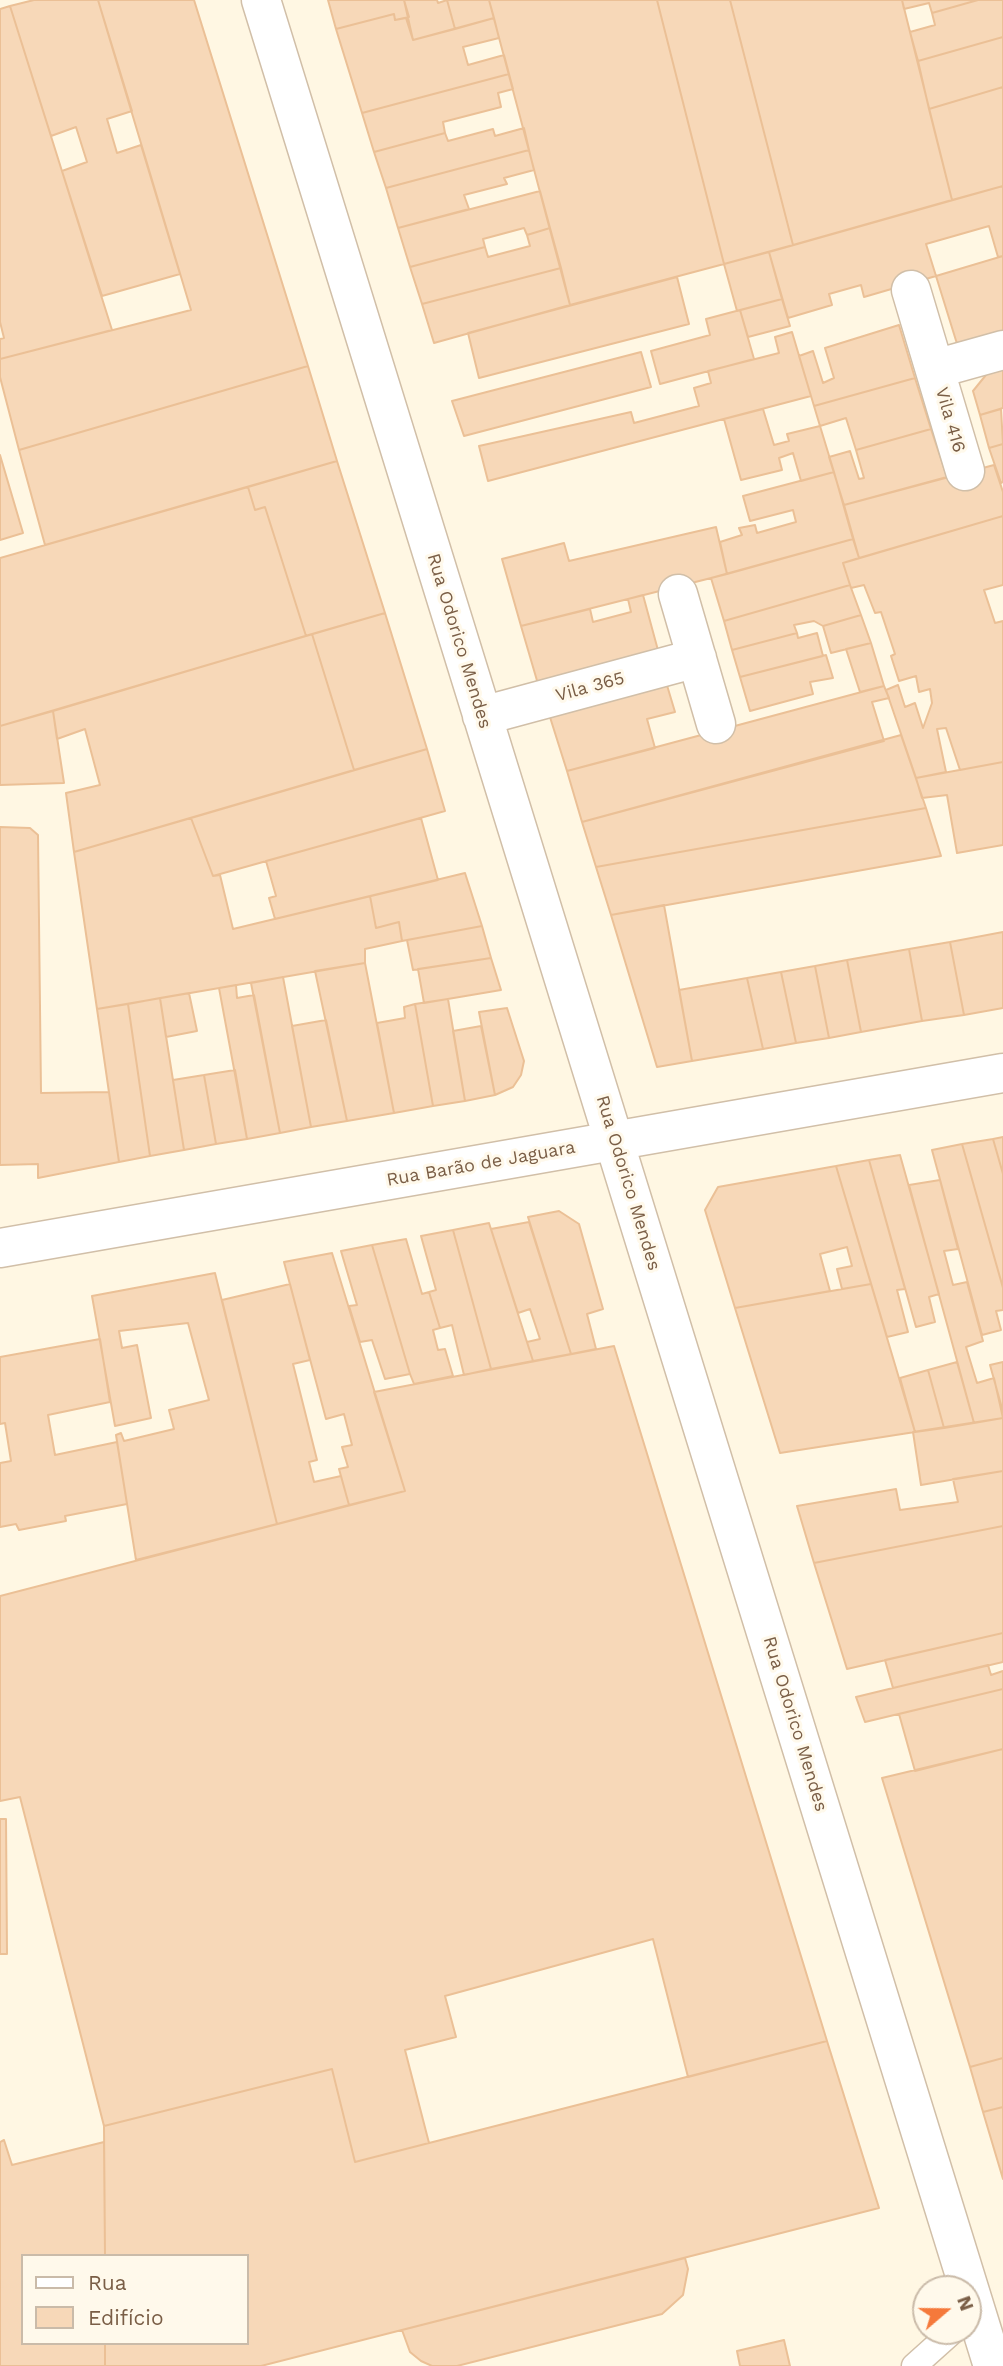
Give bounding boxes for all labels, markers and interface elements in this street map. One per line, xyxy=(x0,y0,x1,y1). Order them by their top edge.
street label: Vila 416 xyxy=(930,385,970,455)
street label: Rua Odorico Mendes xyxy=(422,551,496,731)
street label: Vila 365 xyxy=(553,667,627,707)
street label: Rua Odorico Mendes xyxy=(591,1093,665,1273)
street label: Rua Barão de Jaguara xyxy=(385,1137,577,1191)
street label: Rua Odorico Mendes xyxy=(758,1634,832,1814)
legend xyxy=(21,2254,248,2345)
text: Rua xyxy=(88,2270,127,2295)
north arrow xyxy=(912,2275,982,2345)
text: N xyxy=(952,2293,979,2314)
text: Edifício xyxy=(88,2305,164,2330)

